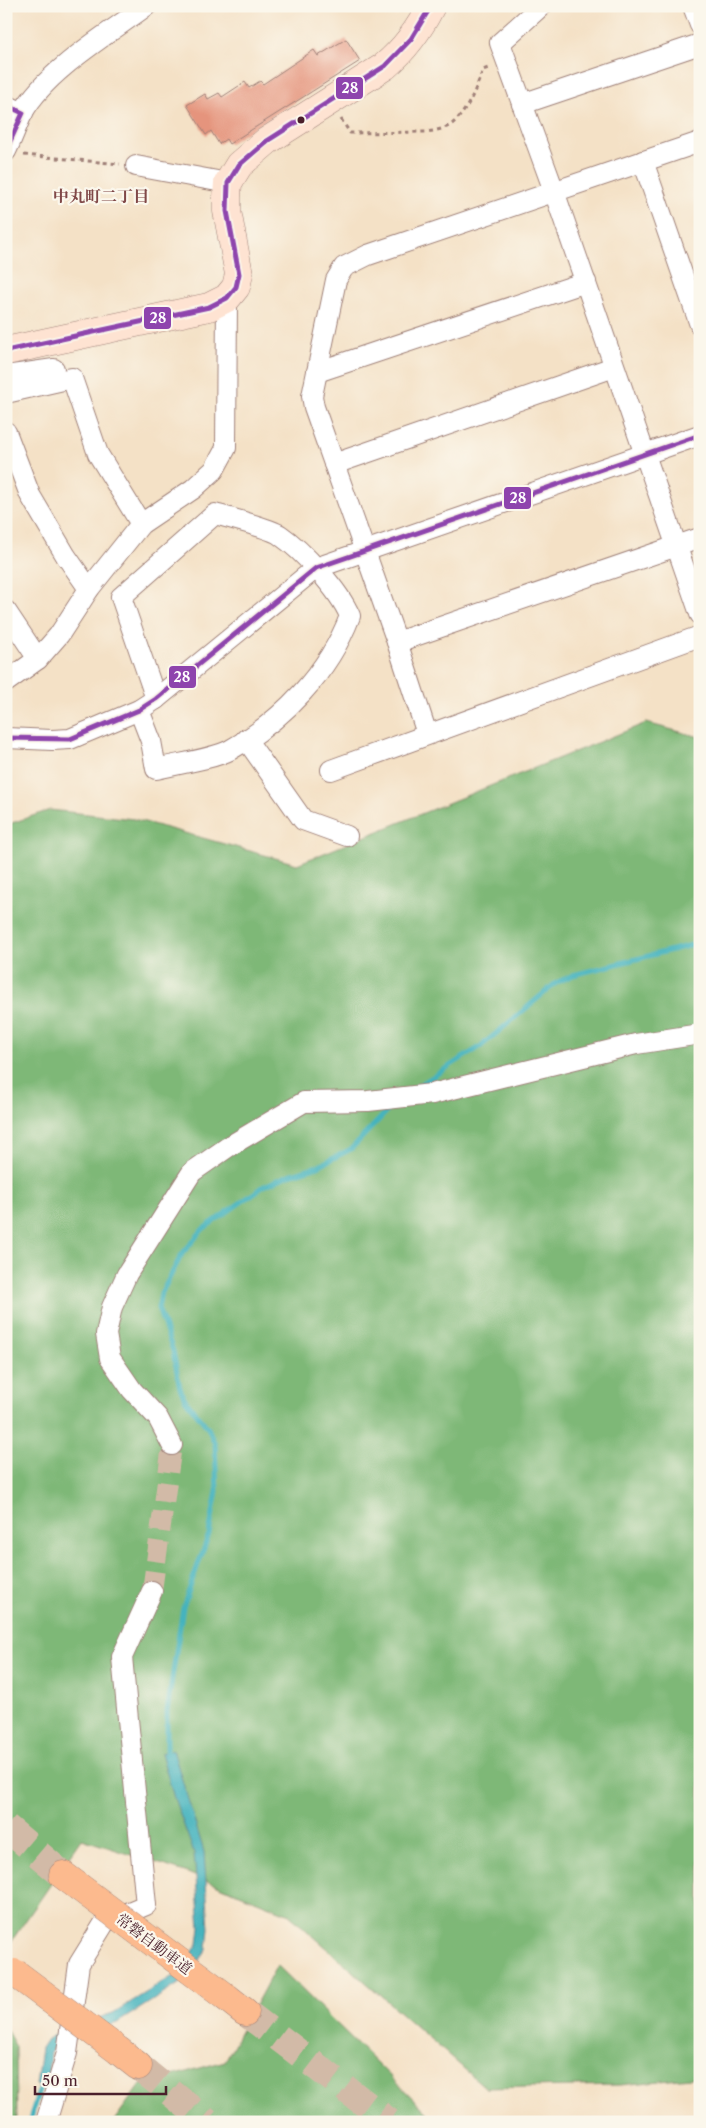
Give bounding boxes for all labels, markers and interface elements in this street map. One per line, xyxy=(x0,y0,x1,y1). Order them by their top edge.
line badge: 28 xyxy=(335,76,364,100)
text: 28 xyxy=(342,79,358,97)
unlabelled marker xyxy=(296,115,306,125)
district label: 中丸町二丁目 xyxy=(53,186,149,206)
line badge: 28 xyxy=(143,306,172,330)
text: 28 xyxy=(150,309,166,327)
line badge: 28 xyxy=(503,486,532,510)
text: 28 xyxy=(510,489,526,507)
line badge: 28 xyxy=(168,665,197,689)
text: 28 xyxy=(174,668,190,686)
street label: 常磐自動車道 xyxy=(113,1909,196,1978)
scale bar xyxy=(35,2063,166,2095)
text: 50 m xyxy=(42,2071,78,2090)

